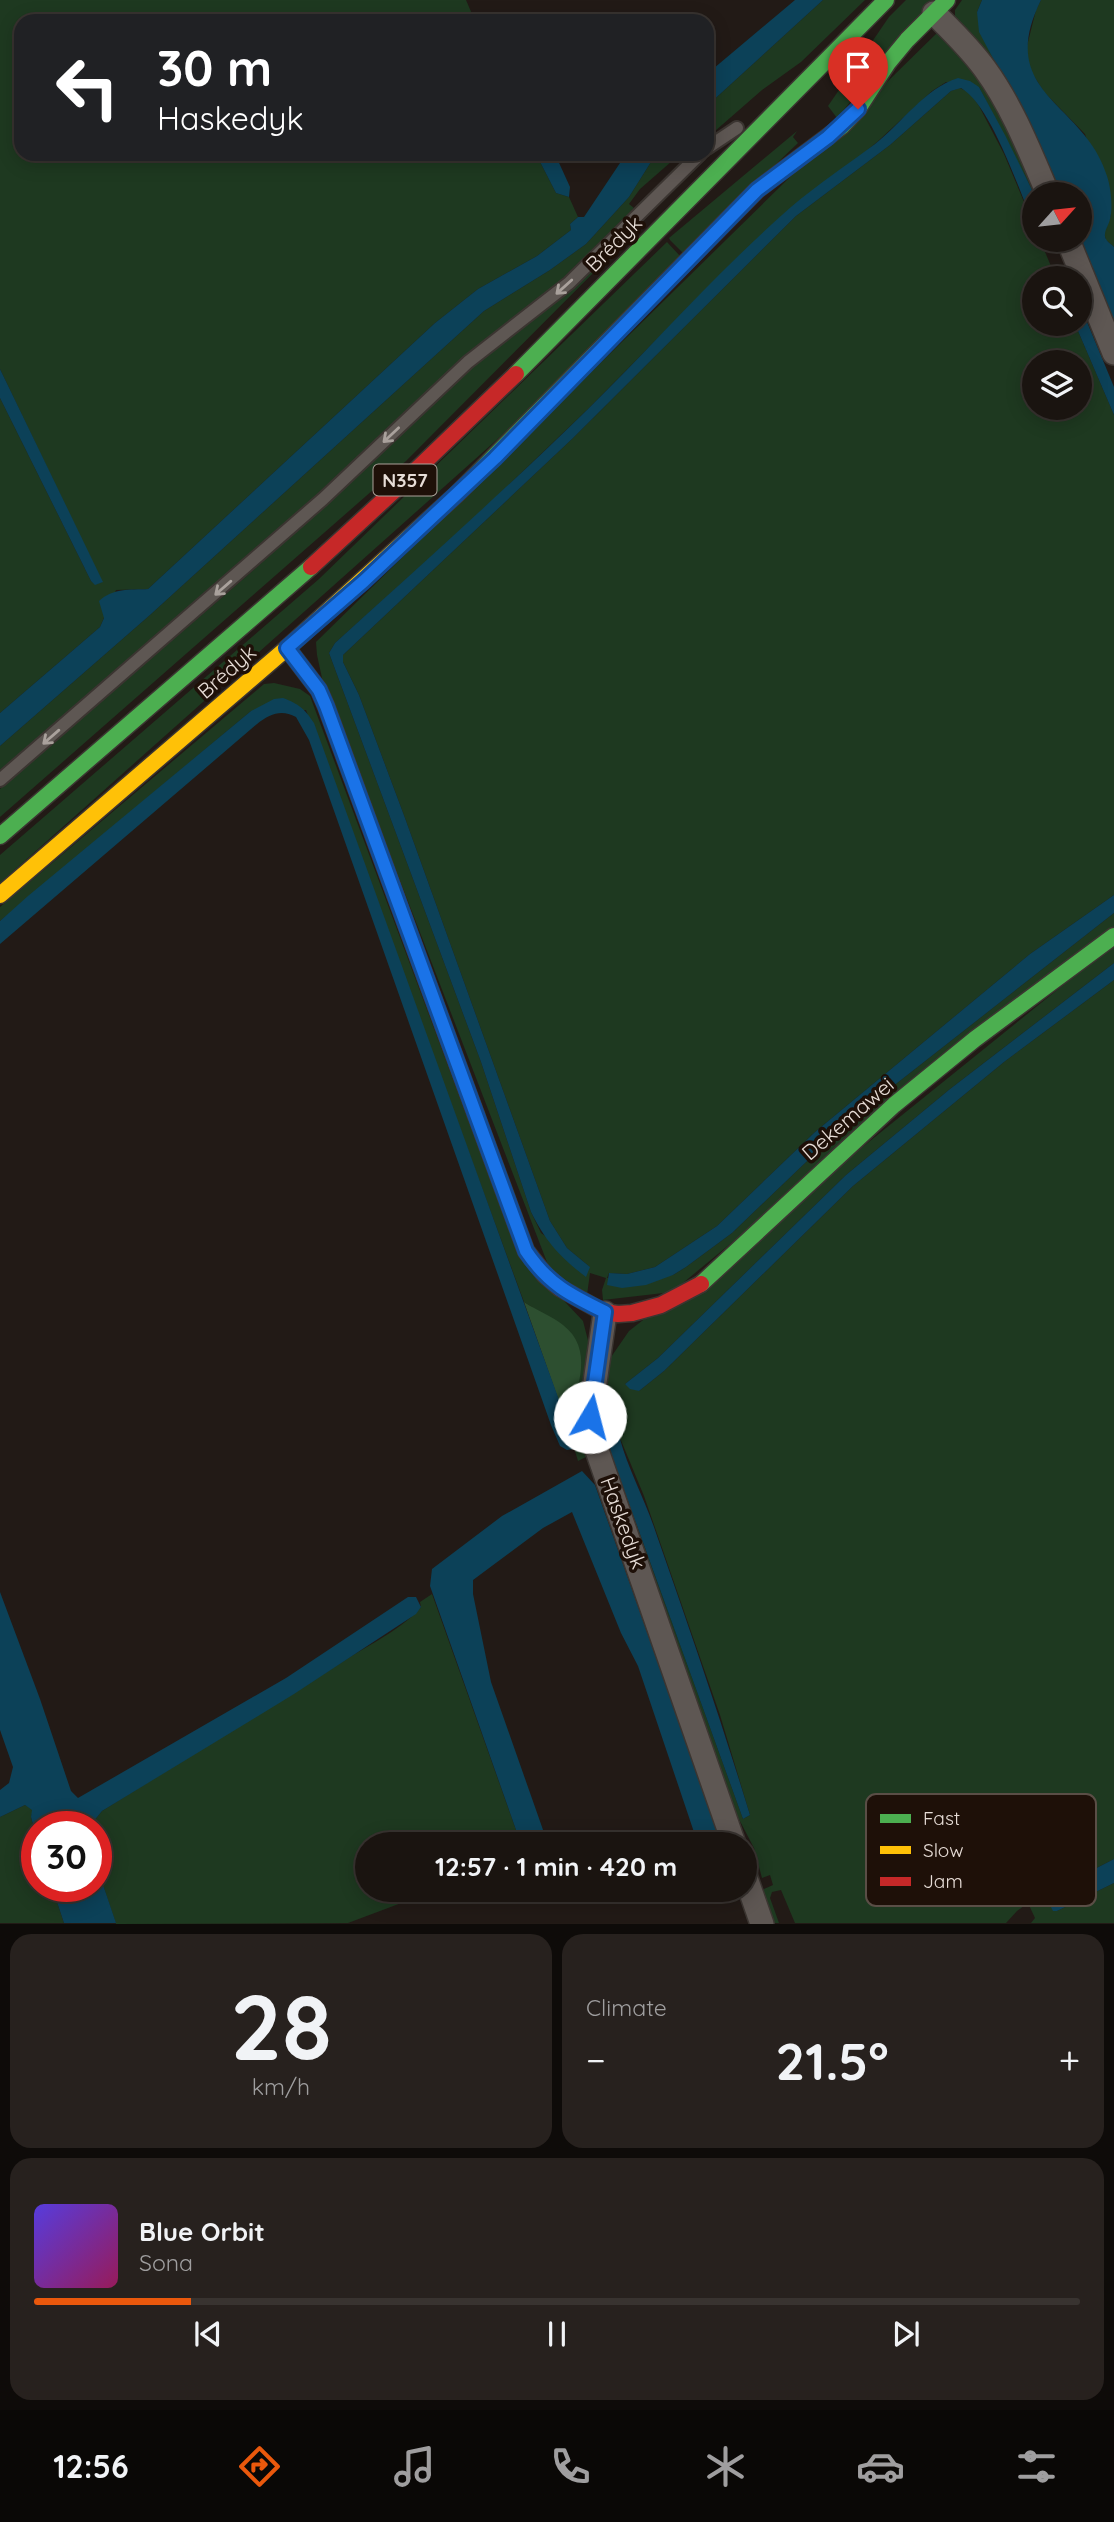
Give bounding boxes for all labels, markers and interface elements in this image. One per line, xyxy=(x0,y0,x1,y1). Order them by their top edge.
text: 30 m xyxy=(157,37,272,98)
pin xyxy=(828,37,888,109)
icon: left xyxy=(42,42,133,133)
icon: arrive xyxy=(839,48,877,86)
text: Haskedyk xyxy=(157,98,304,138)
north arrow xyxy=(1022,182,1092,252)
map controls xyxy=(1022,182,1092,420)
street label: Brédyk xyxy=(580,210,647,277)
button: search xyxy=(1022,266,1092,336)
one-way arrow xyxy=(556,279,573,296)
button: layers xyxy=(1022,350,1092,420)
one-way arrow xyxy=(382,427,400,443)
road number: N357 xyxy=(374,464,436,495)
one-way arrow xyxy=(214,580,232,596)
street label: Brédyk xyxy=(192,639,261,704)
one-way arrow xyxy=(42,729,60,745)
street label: Dekemawei xyxy=(796,1071,899,1165)
position arrow xyxy=(553,1380,627,1454)
street label: Haskedyk xyxy=(595,1473,653,1572)
legend xyxy=(866,1794,1096,1906)
text: Fast xyxy=(923,1806,960,1830)
speed limit sign: 30 xyxy=(21,1811,112,1902)
text: Slow xyxy=(923,1838,964,1862)
text: 12:57 · 1 min · 420 m xyxy=(435,1850,677,1883)
text: Jam xyxy=(923,1869,963,1893)
text: 28 xyxy=(230,1969,332,2083)
text: Climate xyxy=(586,1993,667,2022)
text: 21.5° xyxy=(776,2028,889,2093)
text: − xyxy=(586,2036,606,2084)
text: + xyxy=(1059,2036,1080,2084)
text: km/h xyxy=(252,2072,310,2101)
text: Blue Orbit xyxy=(139,2215,265,2248)
text: Sona xyxy=(139,2248,193,2277)
icon: previous xyxy=(189,2315,227,2353)
icon: pause xyxy=(538,2315,576,2353)
icon: next xyxy=(887,2315,925,2353)
icon: directions xyxy=(235,2442,284,2491)
icon: music xyxy=(390,2442,439,2491)
icon: phone xyxy=(546,2442,595,2491)
icon: climate xyxy=(701,2442,750,2491)
icon: car xyxy=(856,2442,905,2491)
icon: filters xyxy=(1012,2442,1061,2491)
text: 12:56 xyxy=(53,2446,129,2486)

